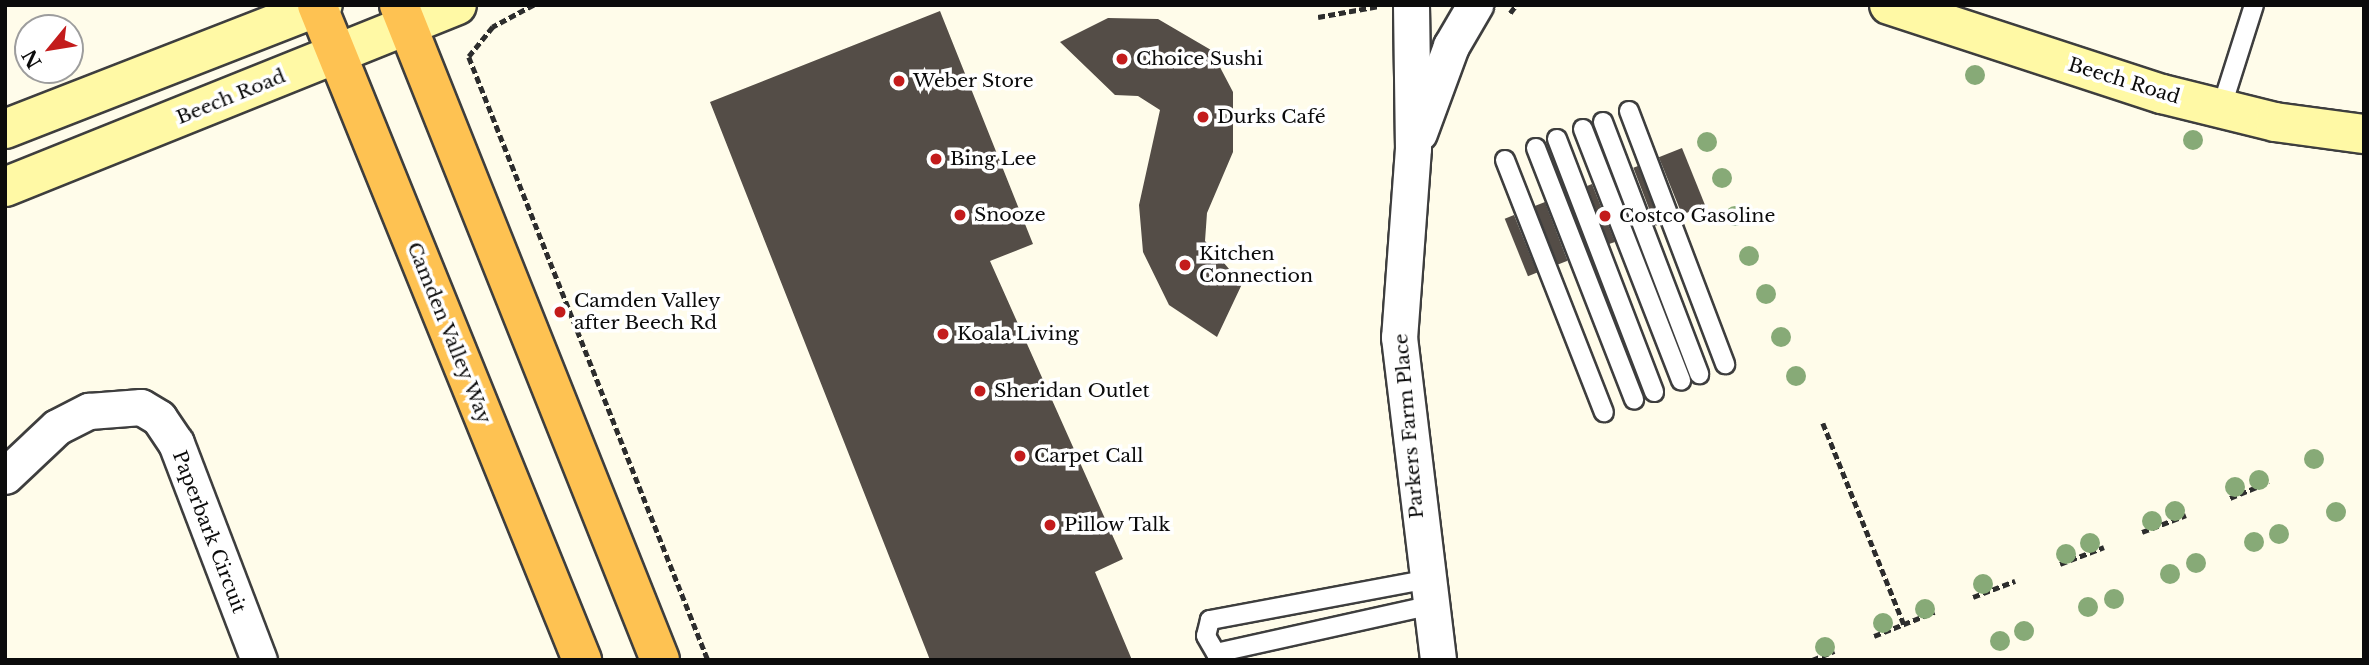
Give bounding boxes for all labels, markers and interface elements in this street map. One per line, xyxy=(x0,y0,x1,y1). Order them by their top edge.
north arrow xyxy=(14,14,84,84)
text: N xyxy=(18,45,47,72)
place label: Choice Sushi xyxy=(1136,48,1263,70)
marker: Choice Sushi xyxy=(1114,51,1130,67)
street label: Beech Road xyxy=(2065,53,2183,109)
street label: Beech Road xyxy=(173,65,289,129)
place label: Weber Store xyxy=(913,70,1034,92)
marker: Weber Store xyxy=(891,73,907,89)
place label: Durks Café xyxy=(1217,106,1326,128)
marker: Durks Café xyxy=(1195,109,1211,125)
place label: Bing Lee xyxy=(950,148,1037,170)
marker: Bing Lee xyxy=(928,151,944,167)
place label: Snooze xyxy=(974,204,1046,226)
place label: Costco Gasoline xyxy=(1619,205,1775,227)
marker: Snooze xyxy=(952,207,968,223)
marker: Costco Gasoline xyxy=(1597,208,1613,224)
street label: Camden Valley Way xyxy=(402,238,496,428)
place label: Kitchen Connection xyxy=(1199,243,1313,287)
marker: Kitchen Connection xyxy=(1177,257,1193,273)
place label: Camden Valley after Beech Rd xyxy=(574,290,721,334)
marker: Camden Valley after Beech Rd xyxy=(552,304,568,320)
place label: Koala Living xyxy=(957,323,1079,345)
marker: Koala Living xyxy=(935,326,951,342)
street label: Parkers Farm Place xyxy=(1390,332,1428,520)
place label: Sheridan Outlet xyxy=(994,380,1150,402)
marker: Sheridan Outlet xyxy=(972,383,988,399)
place label: Carpet Call xyxy=(1034,445,1143,467)
street label: Paperbark Circuit xyxy=(167,447,251,617)
marker: Carpet Call xyxy=(1012,448,1028,464)
place label: Pillow Talk xyxy=(1064,514,1171,536)
marker: Pillow Talk xyxy=(1042,517,1058,533)

